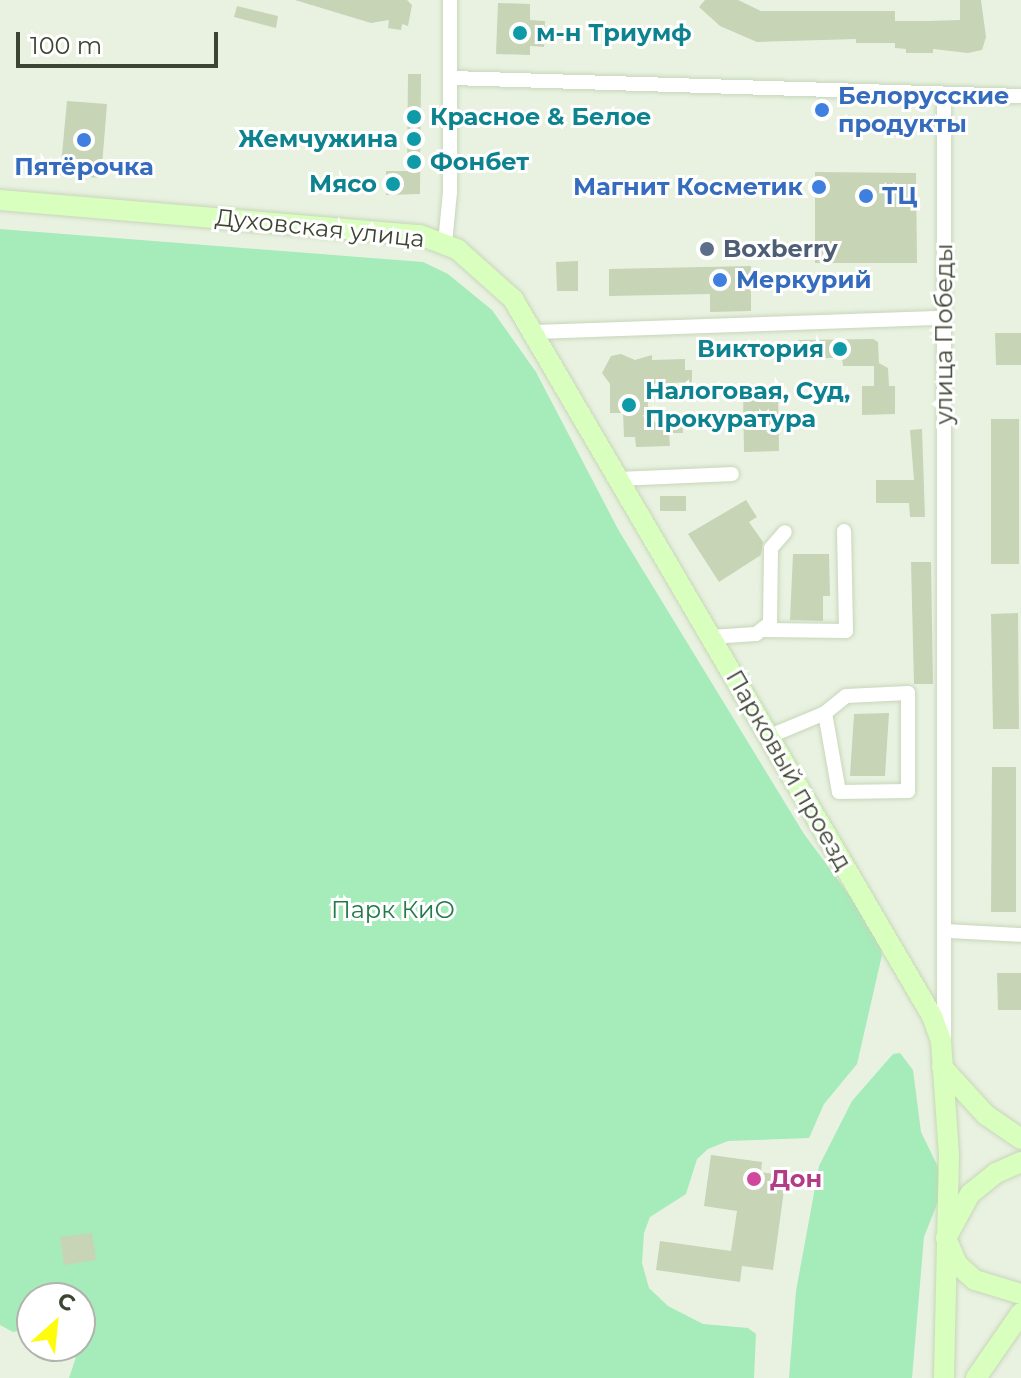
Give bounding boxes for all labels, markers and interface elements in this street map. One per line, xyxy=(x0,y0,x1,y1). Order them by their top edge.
scale bar xyxy=(20,16,222,66)
place label: м-н Триумф xyxy=(536,19,692,47)
marker: м-н Триумф xyxy=(511,24,529,42)
text: 100 m xyxy=(30,31,102,60)
place label: Белорусские продукты xyxy=(838,82,1010,138)
marker: Белорусские продукты xyxy=(813,101,831,119)
place label: Красное & Белое xyxy=(430,103,652,131)
marker: Красное & Белое xyxy=(405,108,423,126)
place label: Жемчужина xyxy=(238,125,398,153)
marker: Жемчужина xyxy=(405,130,423,148)
marker: Пятёрочка xyxy=(75,131,93,149)
place label: Фонбет xyxy=(430,148,529,176)
place label: Пятёрочка xyxy=(14,153,154,181)
marker: Фонбет xyxy=(405,153,423,171)
place label: Мясо xyxy=(309,170,377,198)
place label: Магнит Косметик xyxy=(573,173,803,201)
marker: Мясо xyxy=(384,175,402,193)
marker: Магнит Косметик xyxy=(810,178,828,196)
place label: ТЦ xyxy=(882,182,917,210)
marker: ТЦ xyxy=(857,187,875,205)
street label: Духовская улица xyxy=(214,203,426,253)
place label: Boxberry xyxy=(723,235,838,263)
marker: Boxberry xyxy=(698,240,716,258)
street label: улица Победы xyxy=(930,243,958,425)
place label: Меркурий xyxy=(736,266,872,294)
marker: Меркурий xyxy=(711,271,729,289)
place label: Виктория xyxy=(697,335,824,363)
marker: Виктория xyxy=(831,340,849,358)
place label: Налоговая, Суд, Прокуратура xyxy=(645,377,850,433)
marker: Налоговая, Суд, Прокуратура xyxy=(620,396,638,414)
street label: Парковый проезд xyxy=(720,665,858,875)
park label: Парк КиО xyxy=(331,896,455,924)
place label: Дон xyxy=(770,1165,822,1193)
marker: Дон xyxy=(745,1170,763,1188)
north arrow xyxy=(16,1282,96,1362)
text: С xyxy=(53,1286,79,1318)

